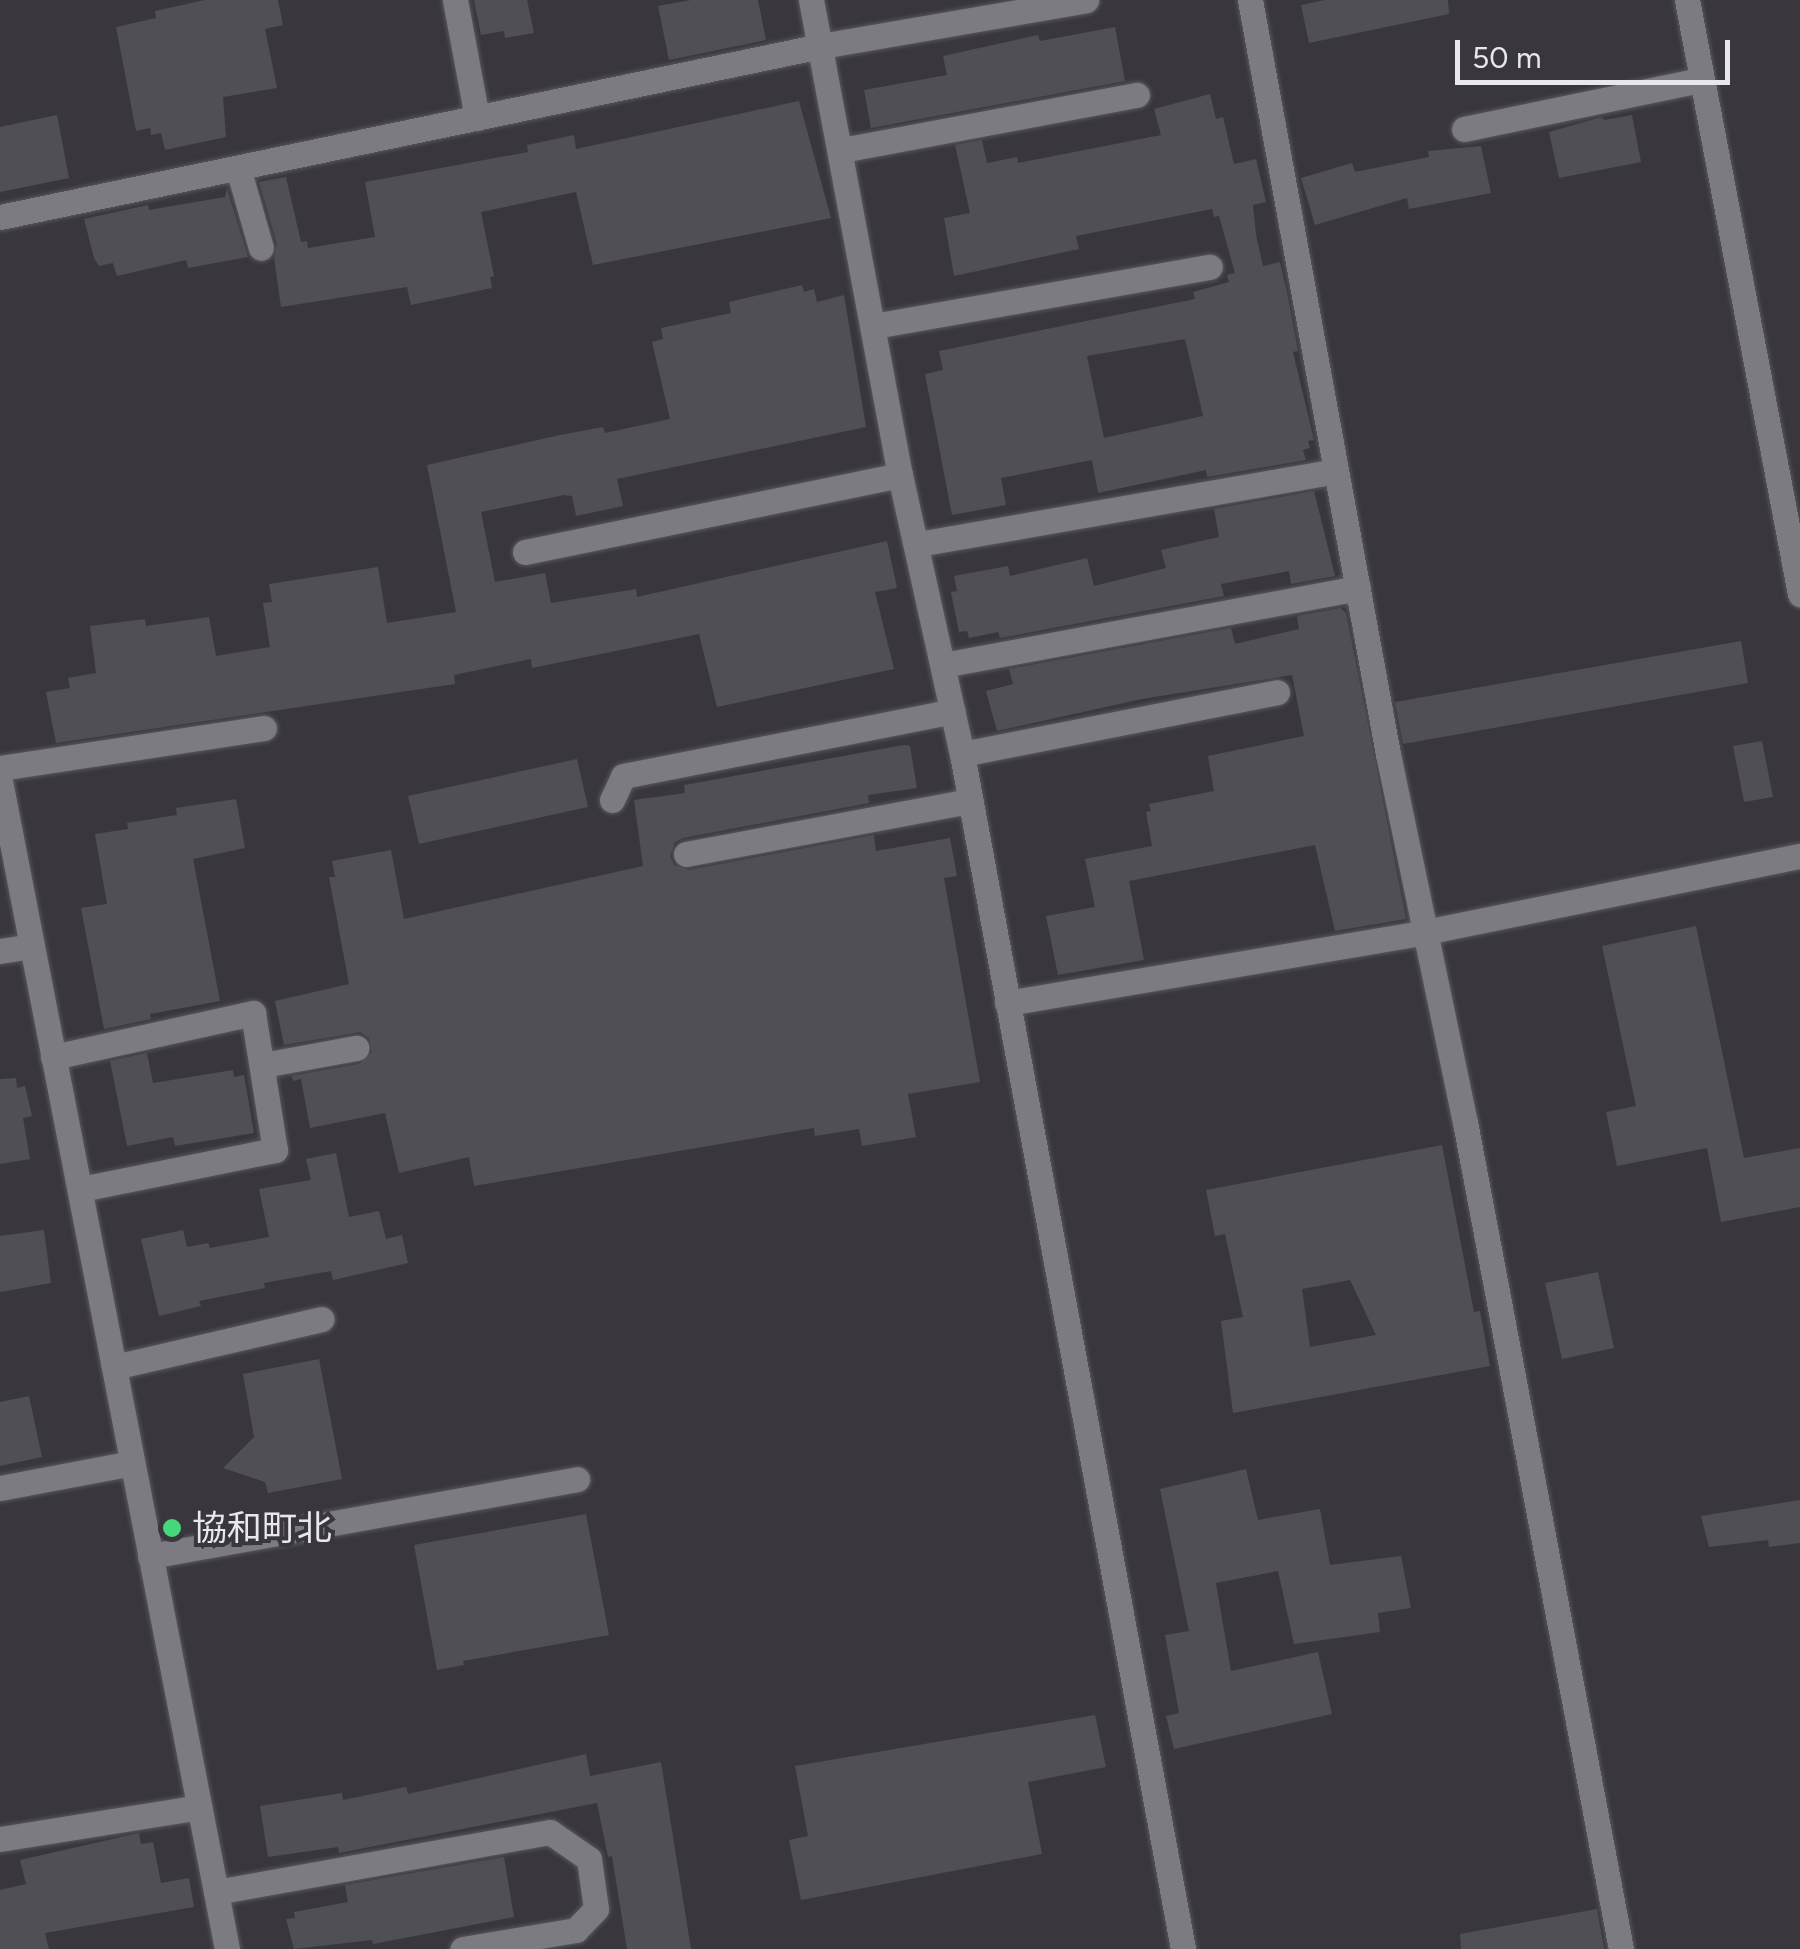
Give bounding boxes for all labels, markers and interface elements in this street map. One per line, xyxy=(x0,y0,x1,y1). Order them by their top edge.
scale bar xyxy=(1460,20,1735,82)
text: 50 m xyxy=(1472,39,1541,76)
place label: 協和町北 xyxy=(192,1507,332,1549)
marker: 協和町北 xyxy=(161,1517,183,1539)

